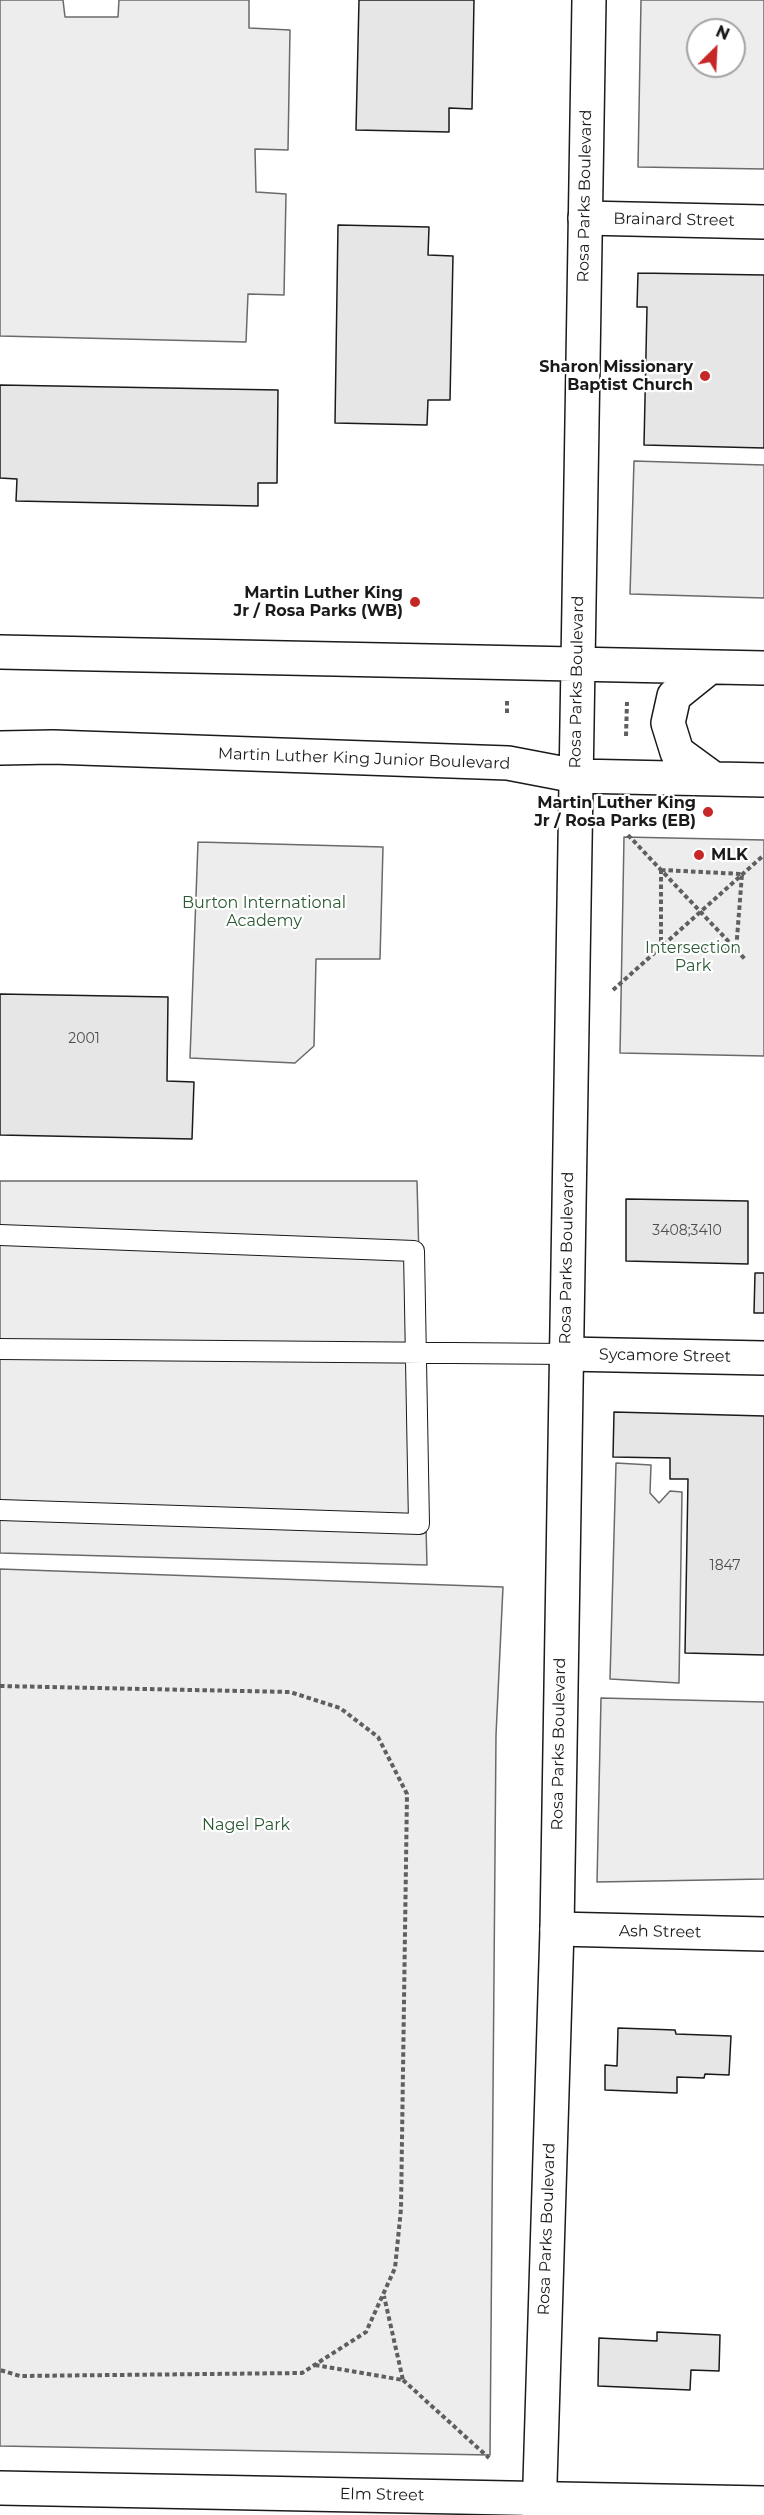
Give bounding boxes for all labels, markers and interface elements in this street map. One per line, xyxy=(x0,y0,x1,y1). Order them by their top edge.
north arrow xyxy=(686,18,746,78)
text: N xyxy=(713,22,732,44)
street label: Rosa Parks Boulevard xyxy=(574,109,596,283)
street label: Brainard Street xyxy=(613,209,735,231)
place label: Sharon Missionary Baptist Church xyxy=(539,357,693,395)
marker: Sharon Missionary Baptist Church xyxy=(698,369,712,383)
place label: Martin Luther King Jr / Rosa Parks (WB) xyxy=(234,583,403,621)
marker: Martin Luther King Jr / Rosa Parks (WB) xyxy=(408,595,422,609)
street label: Rosa Parks Boulevard xyxy=(566,595,588,769)
street label: Martin Luther King Junior Boulevard xyxy=(217,744,511,774)
place label: Martin Luther King Jr / Rosa Parks (EB) xyxy=(534,793,696,831)
marker: Martin Luther King Jr / Rosa Parks (EB) xyxy=(701,805,715,819)
place label: MLK xyxy=(711,845,748,865)
marker: MLK xyxy=(692,848,706,862)
park label: Burton International Academy xyxy=(182,893,346,931)
park label: Intersection Park xyxy=(645,938,741,976)
house number: 2001 xyxy=(68,1031,100,1047)
street label: Rosa Parks Boulevard xyxy=(556,1171,578,1345)
house number: 3408;3410 xyxy=(652,1223,722,1239)
street label: Sycamore Street xyxy=(599,1345,731,1367)
house number: 1847 xyxy=(710,1558,740,1574)
street label: Rosa Parks Boulevard xyxy=(548,1657,570,1831)
park label: Nagel Park xyxy=(202,1815,290,1835)
street label: Ash Street xyxy=(619,1922,701,1942)
street label: Rosa Parks Boulevard xyxy=(534,2142,560,2316)
street label: Elm Street xyxy=(340,2485,424,2505)

